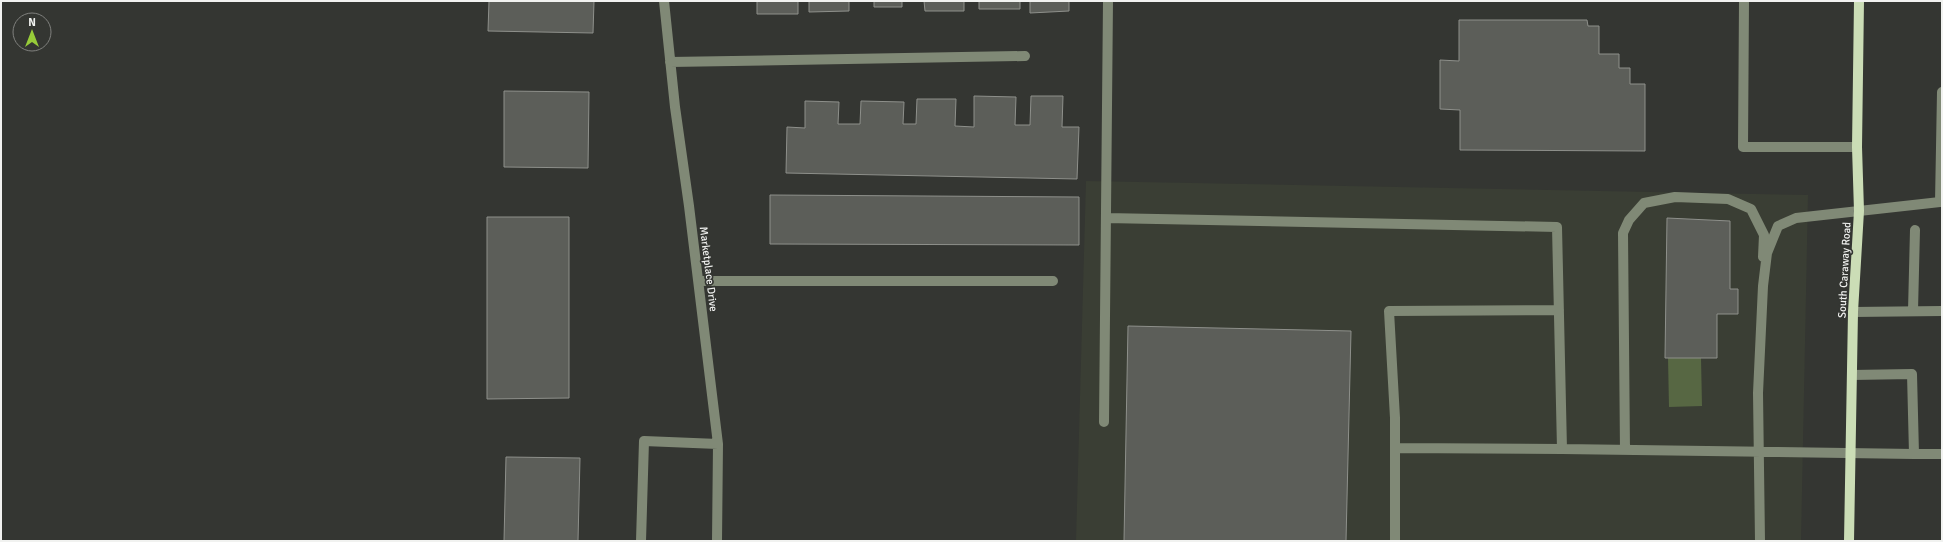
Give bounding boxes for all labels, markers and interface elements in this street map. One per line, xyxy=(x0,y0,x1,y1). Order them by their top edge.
north arrow xyxy=(12,12,52,52)
text: N xyxy=(28,16,36,29)
street label: South Caraway Road xyxy=(1835,222,1854,318)
street label: Marketplace Drive xyxy=(697,226,720,312)

